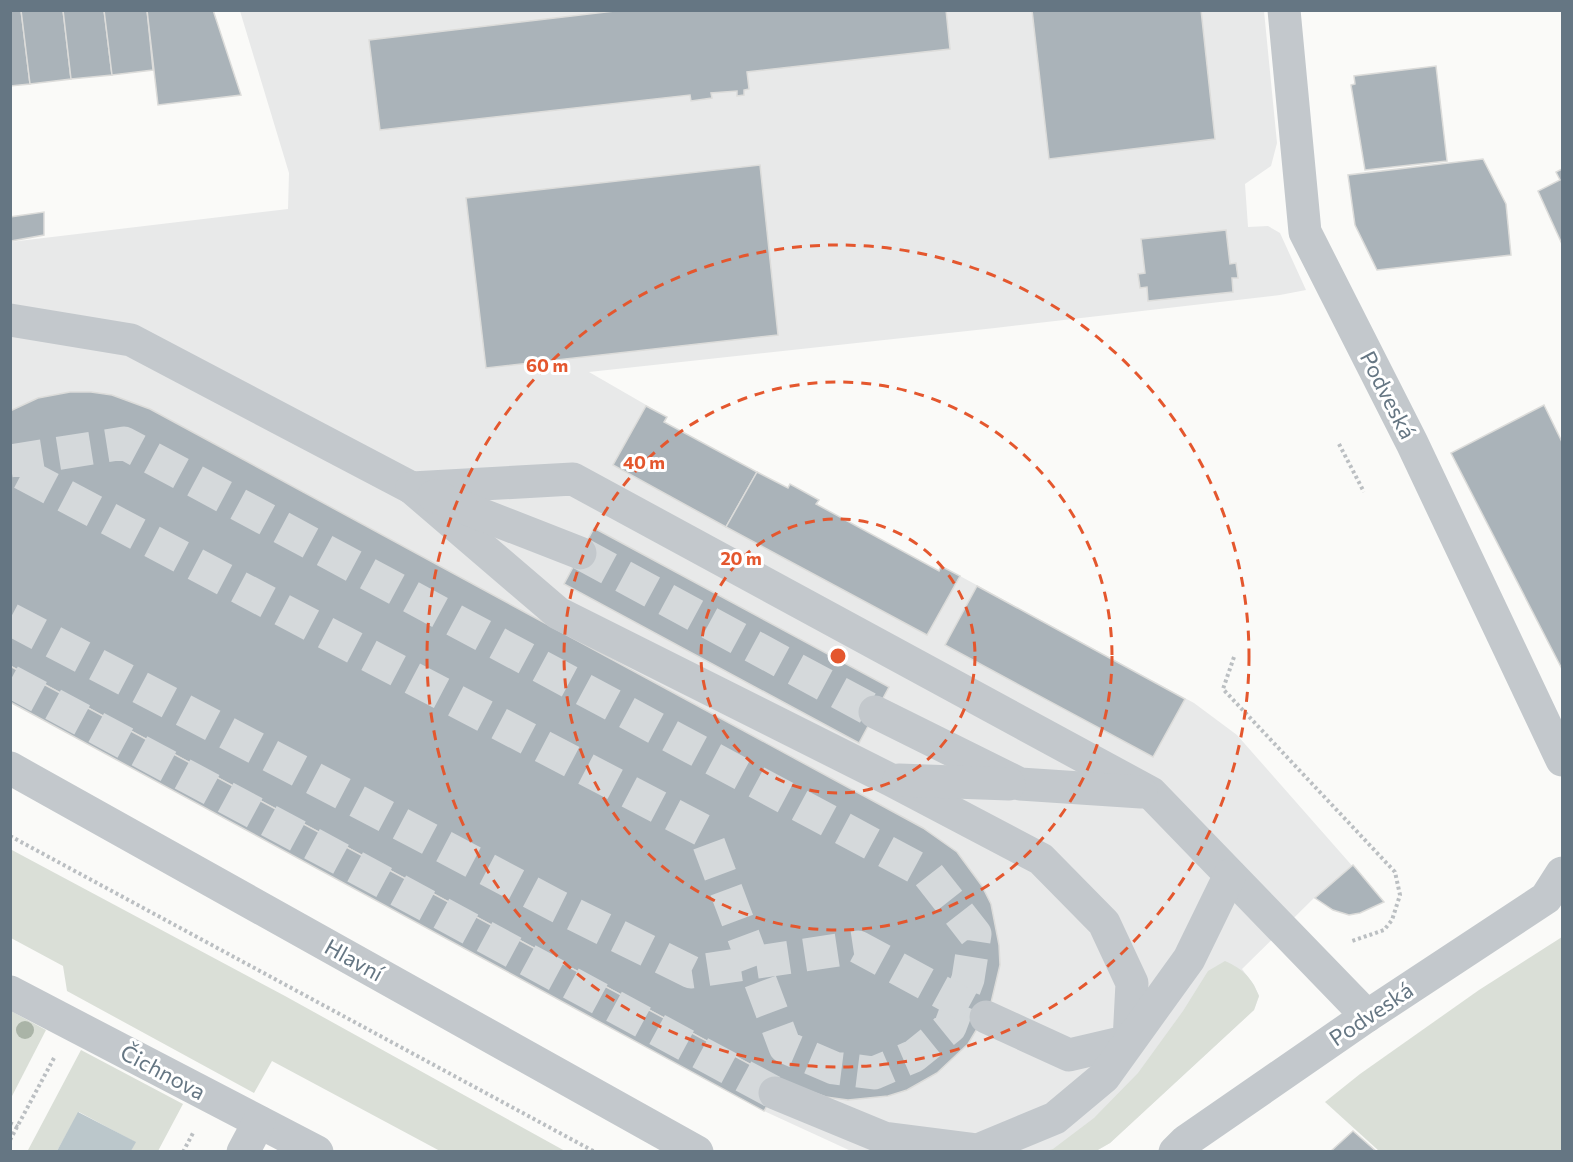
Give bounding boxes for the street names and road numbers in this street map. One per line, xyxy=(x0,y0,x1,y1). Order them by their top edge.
street label: Podveská xyxy=(1355,346,1422,443)
street label: Hlavní xyxy=(320,933,389,987)
street label: Podveská xyxy=(1324,976,1418,1051)
street label: Čichnova xyxy=(116,1038,210,1105)

